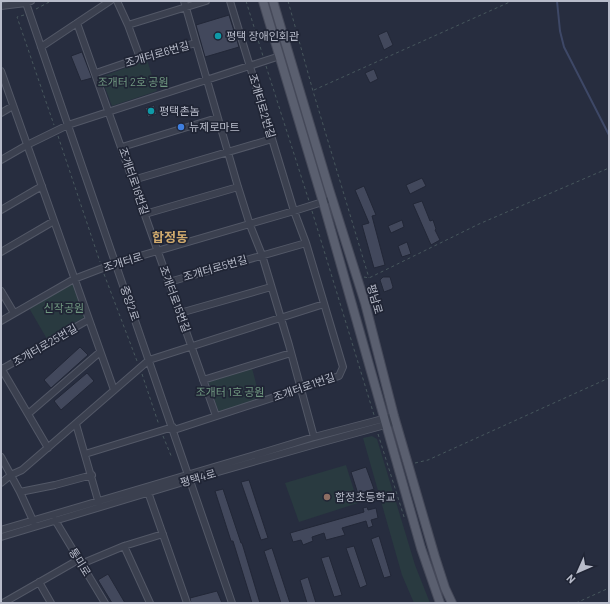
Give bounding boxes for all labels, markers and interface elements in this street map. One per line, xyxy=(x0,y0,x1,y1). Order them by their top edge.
place label: 평택 장애인회관 xyxy=(226,29,299,42)
marker: 평택 장애인회관 xyxy=(213,31,223,41)
street label: 조개터로6번길 xyxy=(123,38,191,69)
street label: 조개터로2번길 xyxy=(247,72,278,140)
park label: 조개터 2호 공원 xyxy=(97,75,169,88)
place label: 평택촌놈 xyxy=(159,104,199,117)
marker: 평택촌놈 xyxy=(146,106,156,116)
place label: 뉴제로마트 xyxy=(189,120,240,133)
marker: 뉴제로마트 xyxy=(176,122,186,132)
street label: 조개터로16번길 xyxy=(117,146,152,216)
district label: 합정동 xyxy=(152,229,188,245)
street label: 조개터로 xyxy=(102,249,144,274)
street label: 조개터로5번길 xyxy=(181,252,249,283)
street label: 조개터로15번길 xyxy=(157,264,194,334)
street label: 평남로 xyxy=(365,282,386,315)
street label: 중앙2로 xyxy=(118,284,143,322)
park label: 신작공원 xyxy=(44,301,84,314)
street label: 조개터로25번길 xyxy=(10,321,79,368)
street label: 조개터로1번길 xyxy=(271,370,336,403)
park label: 조개터 1호 공원 xyxy=(196,385,264,398)
street label: 평택4로 xyxy=(179,466,217,489)
place label: 합정초등학교 xyxy=(335,490,396,503)
marker: 합정초등학교 xyxy=(322,492,332,502)
street label: 통미로 xyxy=(67,545,94,578)
north arrow xyxy=(558,552,598,592)
text: N xyxy=(563,572,578,587)

